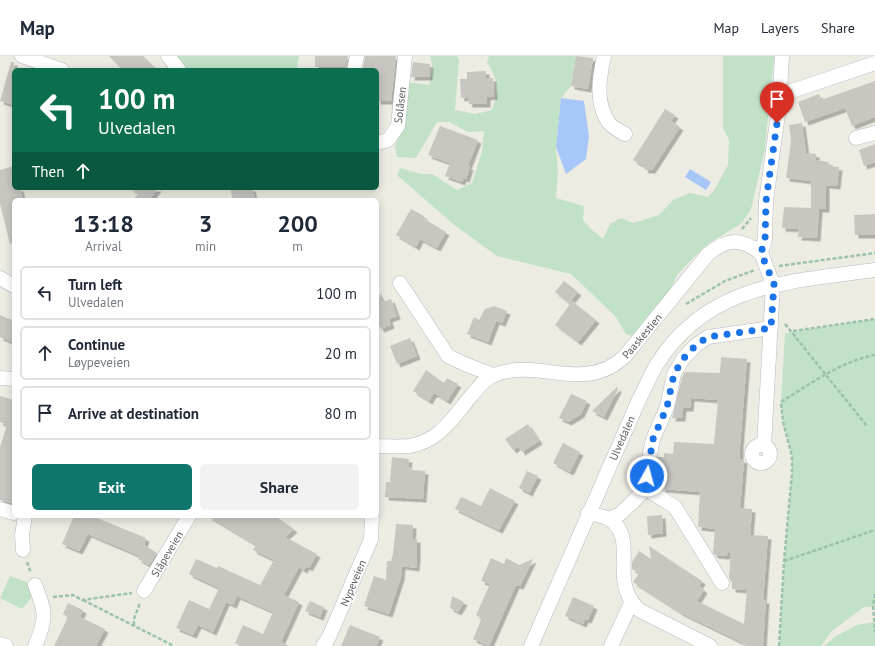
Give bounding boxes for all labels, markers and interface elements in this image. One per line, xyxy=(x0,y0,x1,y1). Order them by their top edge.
text: Map xyxy=(20,16,55,40)
text: Map xyxy=(713,19,739,37)
text: Layers xyxy=(761,19,799,37)
text: Share xyxy=(821,19,855,37)
text: 100 m xyxy=(98,80,175,117)
pin xyxy=(760,82,794,123)
icon: left xyxy=(32,84,84,136)
street label: Solåsen xyxy=(391,86,409,124)
icon: arrive xyxy=(766,88,788,110)
text: Ulvedalen xyxy=(98,116,175,139)
icon: ahead xyxy=(72,160,94,182)
text: Then xyxy=(32,162,64,181)
text: 13:18 xyxy=(73,208,134,239)
text: 3 xyxy=(199,208,212,239)
text: 200 xyxy=(277,208,318,239)
text: Arrival xyxy=(85,238,122,255)
text: min xyxy=(195,238,216,255)
text: m xyxy=(292,238,303,255)
text: Turn left xyxy=(68,275,122,294)
icon: left xyxy=(34,282,56,304)
text: 100 m xyxy=(316,284,357,303)
text: Ulvedalen xyxy=(68,294,124,311)
street label: Paaskestien xyxy=(619,310,665,362)
text: Continue xyxy=(68,335,125,354)
icon: ahead xyxy=(34,342,56,364)
text: 20 m xyxy=(324,344,357,363)
text: Løypeveien xyxy=(68,354,130,371)
icon: arrive xyxy=(34,402,56,424)
text: Arrive at destination xyxy=(68,404,199,423)
text: 80 m xyxy=(324,404,357,423)
street label: Ulvedalen xyxy=(606,414,638,462)
position arrow xyxy=(626,455,668,497)
button: Exit xyxy=(32,464,192,510)
button: Share xyxy=(200,464,359,510)
street label: Slåpeveien xyxy=(148,528,186,580)
street label: Nypeveien xyxy=(337,558,369,608)

